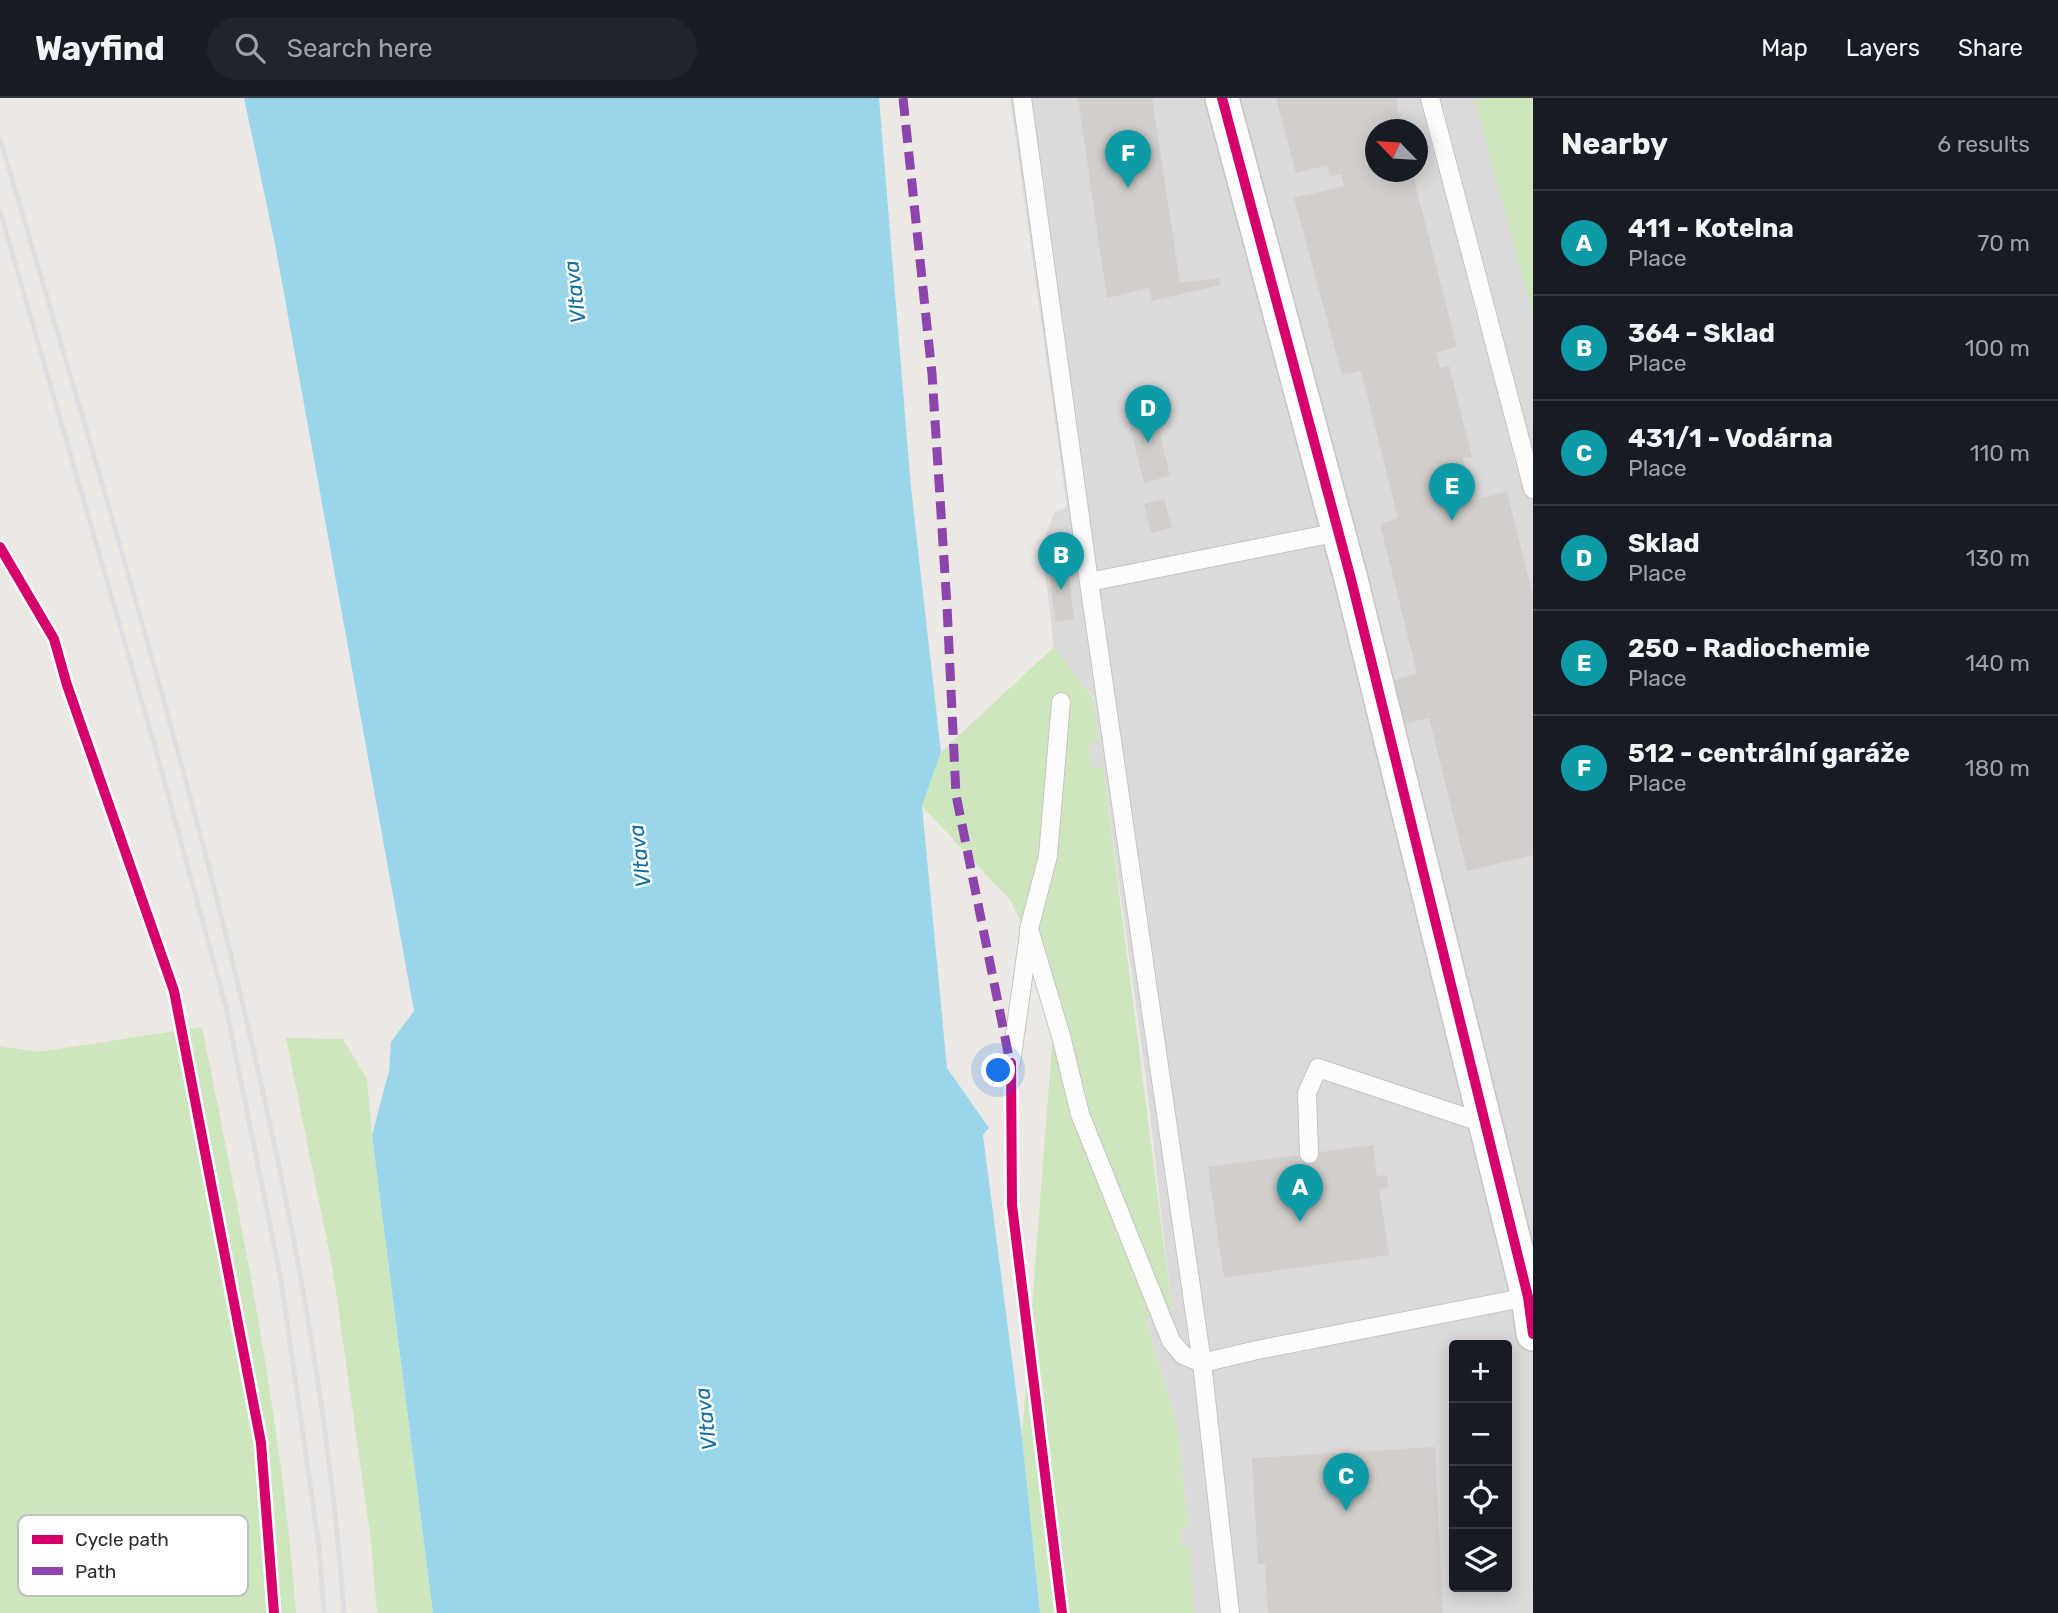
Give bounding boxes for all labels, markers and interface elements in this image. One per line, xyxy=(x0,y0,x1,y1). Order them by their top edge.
search box xyxy=(207,17,697,80)
text: Wayfind xyxy=(35,29,165,68)
icon: search xyxy=(231,29,269,67)
text: Search here xyxy=(287,33,433,64)
text: Map xyxy=(1761,34,1808,62)
text: Layers xyxy=(1846,34,1920,62)
text: Share xyxy=(1958,34,2023,62)
north arrow xyxy=(1365,119,1428,182)
text: Nearby xyxy=(1561,126,1668,162)
pin: F xyxy=(1105,130,1151,188)
text: 6 results xyxy=(1937,130,2030,158)
text: 411 - Kotelna xyxy=(1628,213,1794,244)
text: A xyxy=(1576,229,1592,257)
text: 70 m xyxy=(1978,229,2030,257)
text: Place xyxy=(1628,244,1687,272)
water label: Vltava xyxy=(558,259,591,325)
text: 364 - Sklad xyxy=(1628,318,1775,349)
text: B xyxy=(1576,334,1592,362)
text: 100 m xyxy=(1965,334,2030,362)
text: Place xyxy=(1628,349,1687,377)
pin: D xyxy=(1125,385,1171,443)
text: 431/1 - Vodárna xyxy=(1628,423,1833,454)
text: C xyxy=(1576,439,1592,467)
text: 110 m xyxy=(1970,439,2030,467)
text: Place xyxy=(1628,454,1687,482)
pin: E xyxy=(1429,463,1475,521)
text: Sklad xyxy=(1628,528,1700,559)
pin: B xyxy=(1038,532,1084,590)
text: D xyxy=(1576,544,1592,572)
text: 130 m xyxy=(1966,544,2030,572)
text: Place xyxy=(1628,559,1687,587)
text: 250 - Radiochemie xyxy=(1628,633,1870,664)
text: E xyxy=(1577,649,1591,677)
text: 140 m xyxy=(1965,649,2030,677)
text: Place xyxy=(1628,664,1687,692)
text: 512 - centrální garáže xyxy=(1628,738,1910,769)
text: F xyxy=(1577,754,1591,782)
text: 180 m xyxy=(1965,754,2030,782)
text: Place xyxy=(1628,769,1687,797)
water label: Vltava xyxy=(623,823,656,889)
your location xyxy=(981,1053,1015,1087)
pin: A xyxy=(1277,1164,1323,1222)
map controls xyxy=(1449,1340,1512,1592)
button: + xyxy=(1449,1340,1512,1403)
water label: Vltava xyxy=(689,1386,722,1452)
button: − xyxy=(1449,1403,1512,1466)
pin: C xyxy=(1323,1453,1369,1511)
button: locate xyxy=(1449,1466,1512,1529)
legend xyxy=(18,1515,248,1596)
text: Cycle path xyxy=(75,1528,169,1551)
button: layers xyxy=(1449,1529,1512,1592)
text: Path xyxy=(75,1560,116,1583)

